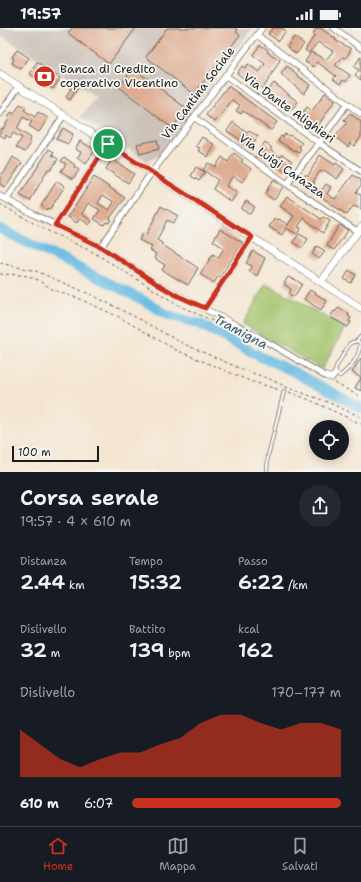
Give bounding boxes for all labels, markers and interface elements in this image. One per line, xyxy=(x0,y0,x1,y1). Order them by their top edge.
text: 19:57 xyxy=(20,4,61,24)
street label: Via Cantina Sociale xyxy=(158,43,238,143)
place label: Banca di Credito coperativo Vicentino xyxy=(60,61,178,91)
bank icon: Banca di Credito coperativo Vicentino xyxy=(32,63,58,89)
street label: Via Dante Alighieri xyxy=(240,69,338,147)
pin xyxy=(91,127,125,161)
street label: Via Luigi Carazza xyxy=(236,130,329,202)
icon: arrive xyxy=(97,133,119,155)
water label: Tramigna xyxy=(211,310,271,353)
map controls xyxy=(309,420,349,460)
button: locate xyxy=(309,420,349,460)
scale bar xyxy=(12,444,99,463)
text: 100 m xyxy=(18,445,51,460)
text: Corsa serale xyxy=(20,483,159,512)
button: share xyxy=(299,485,341,527)
text: 19:57 · 4 × 610 m xyxy=(20,513,131,530)
text: Distanza xyxy=(20,554,67,569)
text: Tempo xyxy=(129,554,163,569)
text: Passo xyxy=(238,554,268,569)
text: 2.44 xyxy=(20,569,65,595)
text: 15:32 xyxy=(129,569,182,595)
text: 6:22 xyxy=(238,569,284,595)
text: km xyxy=(65,578,85,593)
text: /km xyxy=(284,578,308,593)
text: Dislivello xyxy=(20,622,67,637)
text: Battito xyxy=(129,622,165,637)
text: kcal xyxy=(238,622,259,637)
text: 32 xyxy=(20,637,47,663)
text: 139 xyxy=(129,637,165,663)
text: 162 xyxy=(238,637,273,663)
text: m xyxy=(47,646,60,661)
text: bpm xyxy=(165,646,190,661)
text: Dislivello xyxy=(20,684,75,701)
text: 170–177 m xyxy=(271,684,341,701)
text: 610 m xyxy=(20,795,59,812)
text: 6:07 xyxy=(84,795,113,812)
tab: Home xyxy=(43,835,73,874)
tab: Mappa xyxy=(159,835,196,874)
tab: Salvati xyxy=(282,835,318,874)

